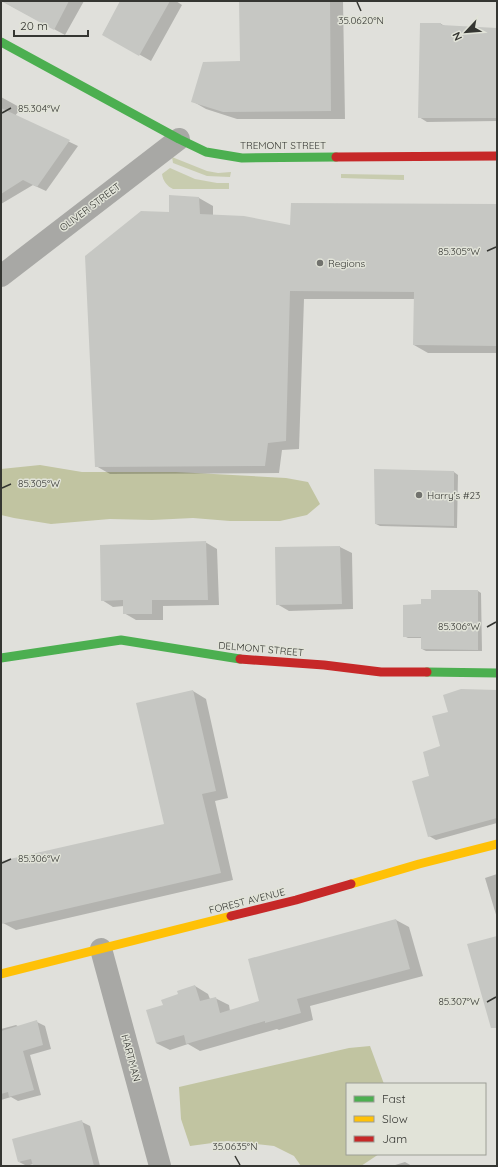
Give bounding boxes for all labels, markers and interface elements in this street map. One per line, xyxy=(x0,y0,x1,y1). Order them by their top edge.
scale bar xyxy=(14,12,88,38)
north arrow xyxy=(446,12,486,52)
text: 35.0620°N xyxy=(338,14,384,27)
text: 20 m xyxy=(20,18,48,33)
text: N xyxy=(449,30,465,43)
text: 85.304°W xyxy=(18,102,60,115)
street label: TREMONT STREET xyxy=(240,139,326,152)
street label: OLIVER STREET xyxy=(57,180,123,234)
text: 85.305°W xyxy=(438,245,480,258)
place label: Regions xyxy=(328,257,365,270)
marker: Regions xyxy=(315,258,325,268)
text: 85.305°W xyxy=(18,477,60,490)
place label: Harry's #23 xyxy=(427,489,480,502)
marker: Harry's #23 xyxy=(414,490,424,500)
text: 85.306°W xyxy=(438,620,480,633)
street label: DELMONT STREET xyxy=(218,639,304,659)
text: 85.306°W xyxy=(18,852,60,865)
street label: FOREST AVENUE xyxy=(208,885,287,917)
text: 85.307°W xyxy=(438,995,480,1008)
street label: HARTMAN xyxy=(118,1033,144,1083)
legend xyxy=(346,1083,486,1155)
text: Fast xyxy=(382,1091,406,1106)
text: Slow xyxy=(382,1111,408,1126)
text: Jam xyxy=(382,1131,407,1146)
text: 35.0635°N xyxy=(213,1140,257,1153)

